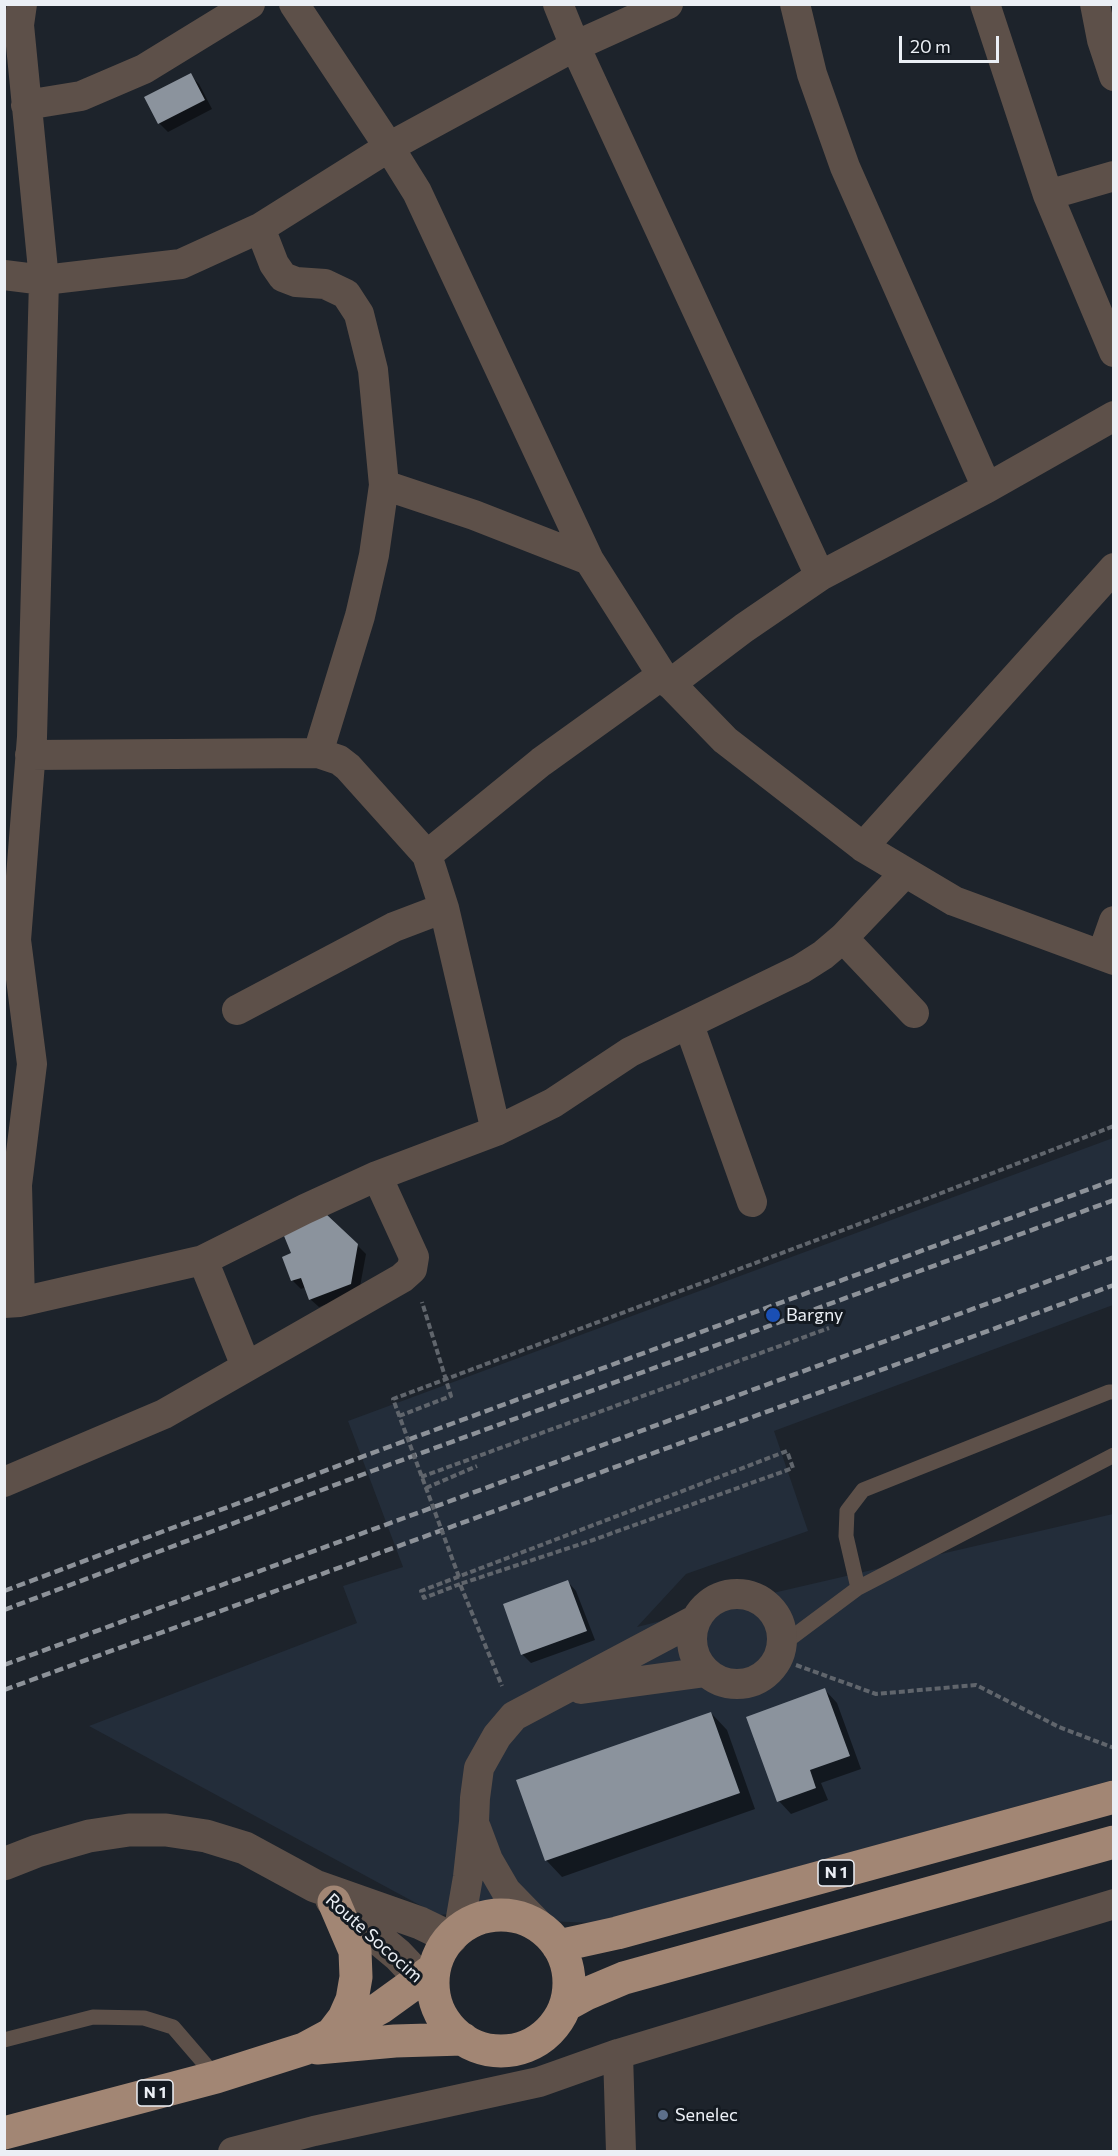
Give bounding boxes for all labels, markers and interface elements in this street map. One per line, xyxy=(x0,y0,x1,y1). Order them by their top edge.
scale bar xyxy=(902,24,1002,62)
text: 20 m xyxy=(910,35,951,57)
place label: Bargny xyxy=(786,1304,843,1326)
marker: Bargny xyxy=(764,1306,782,1324)
road number: N 1 xyxy=(818,1860,854,1886)
street label: Route Sococim xyxy=(321,1889,427,1987)
road number: N 1 xyxy=(137,2080,173,2106)
place label: Senelec xyxy=(675,2104,738,2126)
marker: Senelec xyxy=(656,2108,670,2122)

